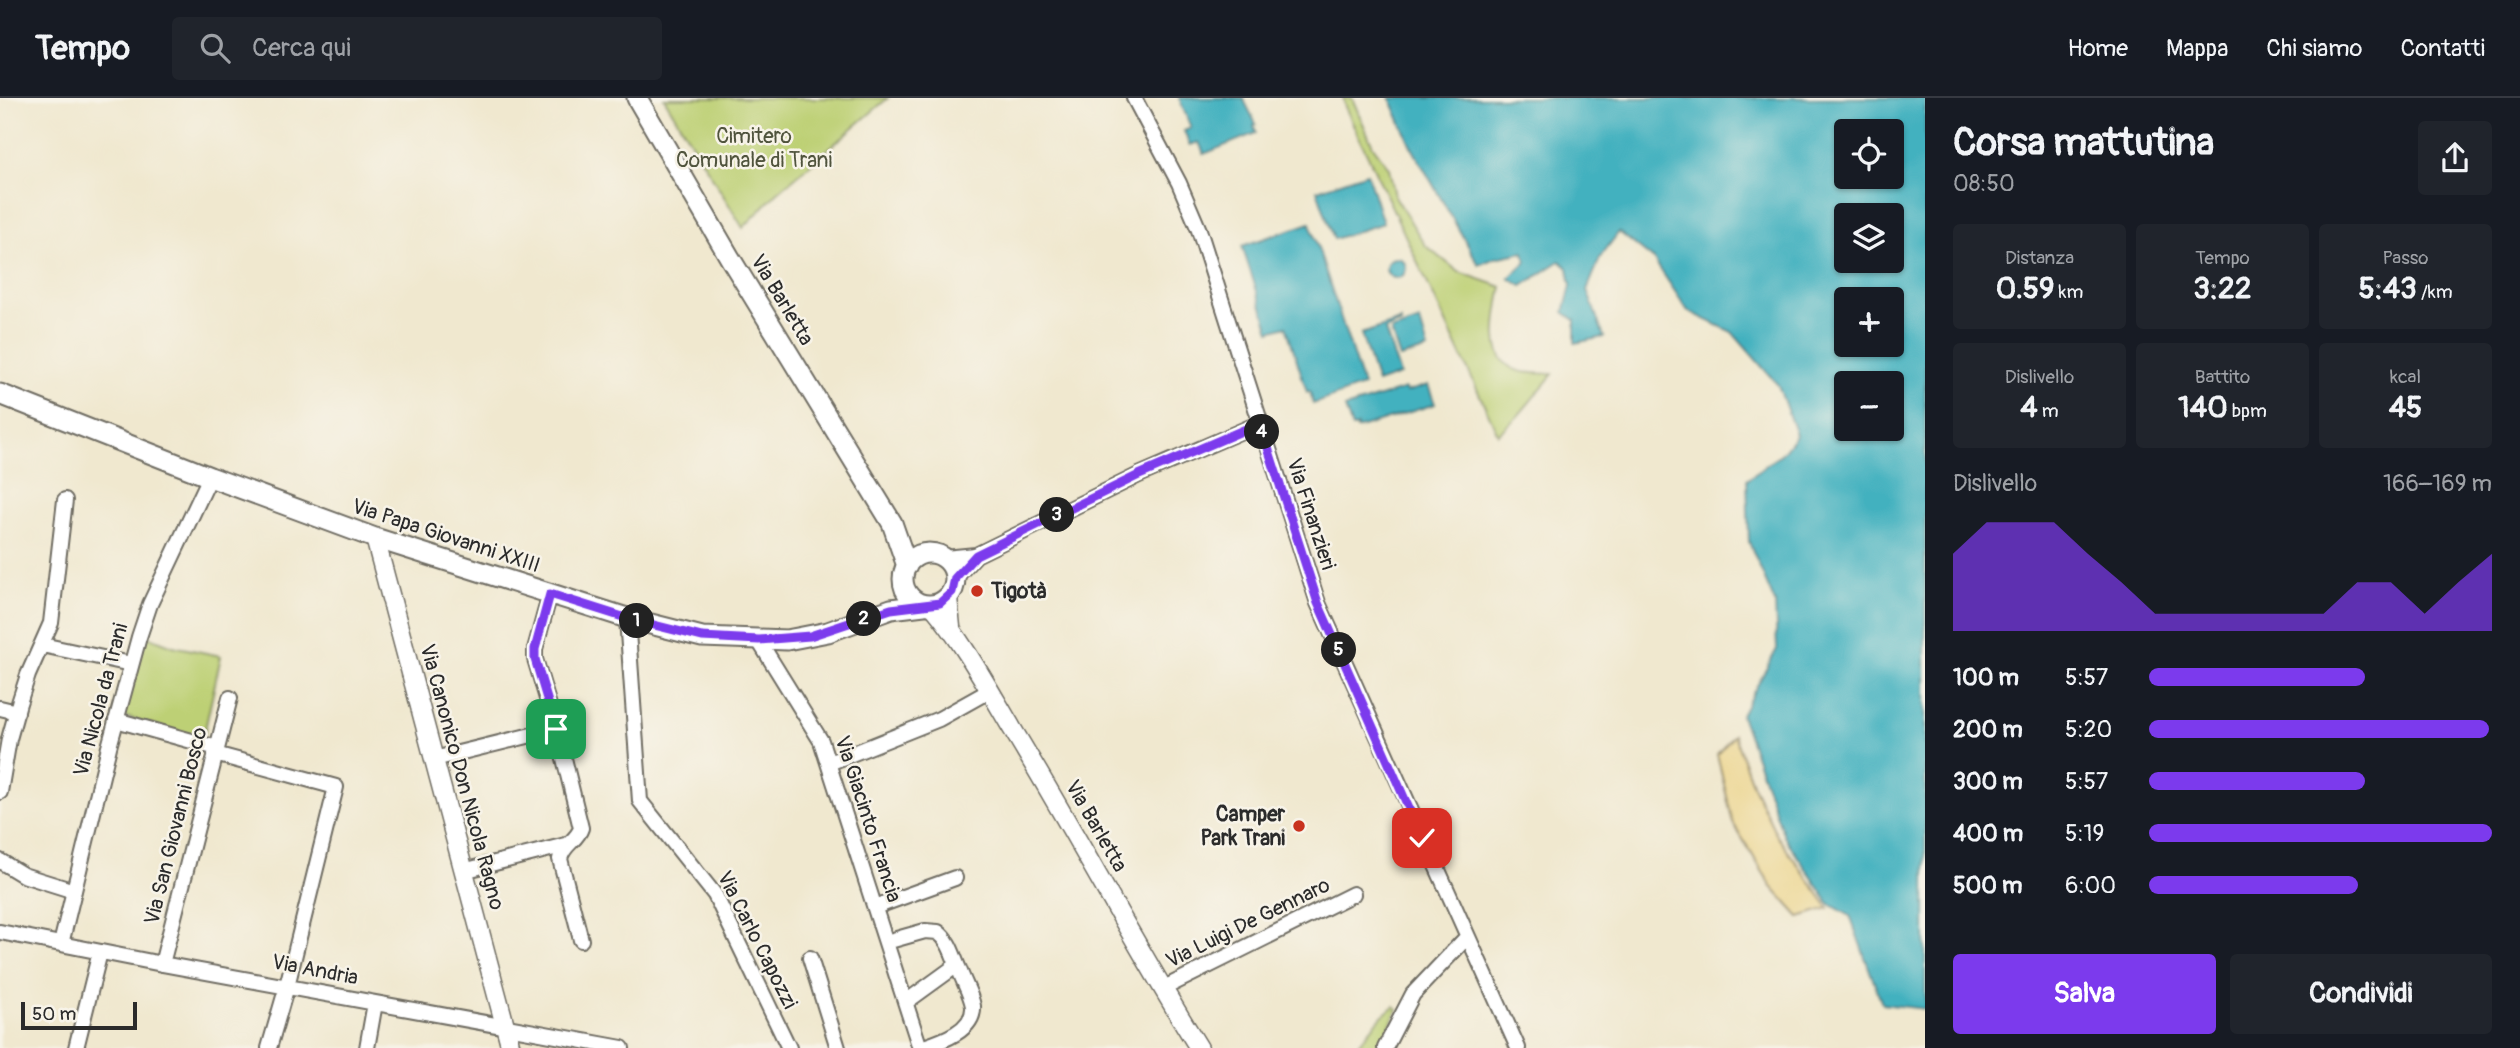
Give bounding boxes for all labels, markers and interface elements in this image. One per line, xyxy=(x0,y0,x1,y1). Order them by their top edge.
search box xyxy=(172,17,662,80)
text: Tempo xyxy=(35,28,130,69)
icon: search xyxy=(196,29,234,67)
text: Cerca qui xyxy=(252,32,351,64)
text: Home xyxy=(2068,34,2128,63)
text: Mappa xyxy=(2166,34,2228,63)
text: Chi siamo xyxy=(2266,34,2362,63)
text: Contatti xyxy=(2400,34,2485,63)
map controls xyxy=(1834,119,1904,441)
button: locate xyxy=(1834,119,1904,189)
text: Corsa mattutina xyxy=(1953,119,2214,167)
button: share xyxy=(2418,121,2492,195)
park label: Cimitero Comunale di Trani xyxy=(676,123,832,174)
text: 08:50 xyxy=(1953,169,2015,198)
button: layers xyxy=(1834,203,1904,273)
text: Distanza xyxy=(2005,246,2074,270)
text: Tempo xyxy=(2195,246,2250,270)
text: Passo xyxy=(2383,246,2428,270)
street label: Via Barletta xyxy=(744,249,820,351)
text: 0.59 xyxy=(1996,270,2054,307)
text: 3:22 xyxy=(2193,270,2252,307)
text: 5:43 xyxy=(2358,270,2417,307)
text: km xyxy=(2054,280,2083,304)
text: /km xyxy=(2417,280,2453,304)
button: + xyxy=(1834,287,1904,357)
text: Dislivello xyxy=(2005,365,2074,389)
text: Battito xyxy=(2195,365,2250,389)
text: kcal xyxy=(2390,365,2421,389)
button: − xyxy=(1834,371,1904,441)
text: 4 xyxy=(2020,389,2038,426)
text: 140 xyxy=(2178,389,2228,426)
text: 45 xyxy=(2389,389,2422,426)
text: m xyxy=(2038,399,2059,423)
text: bpm xyxy=(2228,399,2267,423)
pin: 4 xyxy=(1244,414,1280,450)
text: 4 xyxy=(1256,419,1267,443)
street label: Via Finanzieri xyxy=(1280,455,1342,574)
text: Dislivello xyxy=(1953,469,2037,498)
text: 166–169 m xyxy=(2383,469,2492,498)
street label: Via Papa Giovanni XXIII xyxy=(348,493,544,579)
pin: 3 xyxy=(1040,498,1074,532)
text: 3 xyxy=(1051,502,1062,526)
place label: Tigotà xyxy=(990,578,1047,605)
marker: Tigotà xyxy=(969,583,985,599)
pin: 2 xyxy=(846,602,882,636)
pin: 1 xyxy=(620,603,654,638)
text: 2 xyxy=(858,606,869,630)
text: 1 xyxy=(633,608,640,632)
street label: Via Nicola da Trani xyxy=(68,620,135,780)
pin: 5 xyxy=(1322,632,1356,668)
text: 5 xyxy=(1333,637,1344,661)
street label: Via Canonico Don Nicola Ragno xyxy=(413,641,511,913)
text: 100 m xyxy=(1953,663,2019,692)
text: 5:57 xyxy=(2065,663,2108,692)
pin xyxy=(526,699,586,759)
icon: arrive xyxy=(537,710,575,748)
text: 200 m xyxy=(1953,715,2023,744)
text: 5:20 xyxy=(2065,715,2112,744)
street label: Via San Giovanni Bosco xyxy=(138,724,214,928)
street label: Via Giacinto Francia xyxy=(828,732,908,906)
text: 300 m xyxy=(1953,767,2023,796)
text: 5:57 xyxy=(2065,767,2108,796)
street label: Via Barletta xyxy=(1059,775,1133,877)
place label: Camper Park Trani xyxy=(1200,801,1285,852)
pin xyxy=(1392,808,1452,868)
marker: Camper Park Trani xyxy=(1291,818,1307,834)
icon: check xyxy=(1403,819,1441,857)
text: 400 m xyxy=(1953,819,2023,848)
text: 5:19 xyxy=(2065,819,2104,848)
street label: Via Carlo Capozzi xyxy=(711,866,803,1014)
text: 500 m xyxy=(1953,871,2022,900)
text: 6:00 xyxy=(2065,871,2116,900)
street label: Via Luigi De Gennaro xyxy=(1161,872,1335,974)
street label: Via Andria xyxy=(270,948,360,992)
button: Salva xyxy=(1953,954,2216,1034)
button: Condividi xyxy=(2230,954,2492,1034)
scale bar xyxy=(21,999,136,1031)
text: 50 m xyxy=(32,1002,76,1026)

